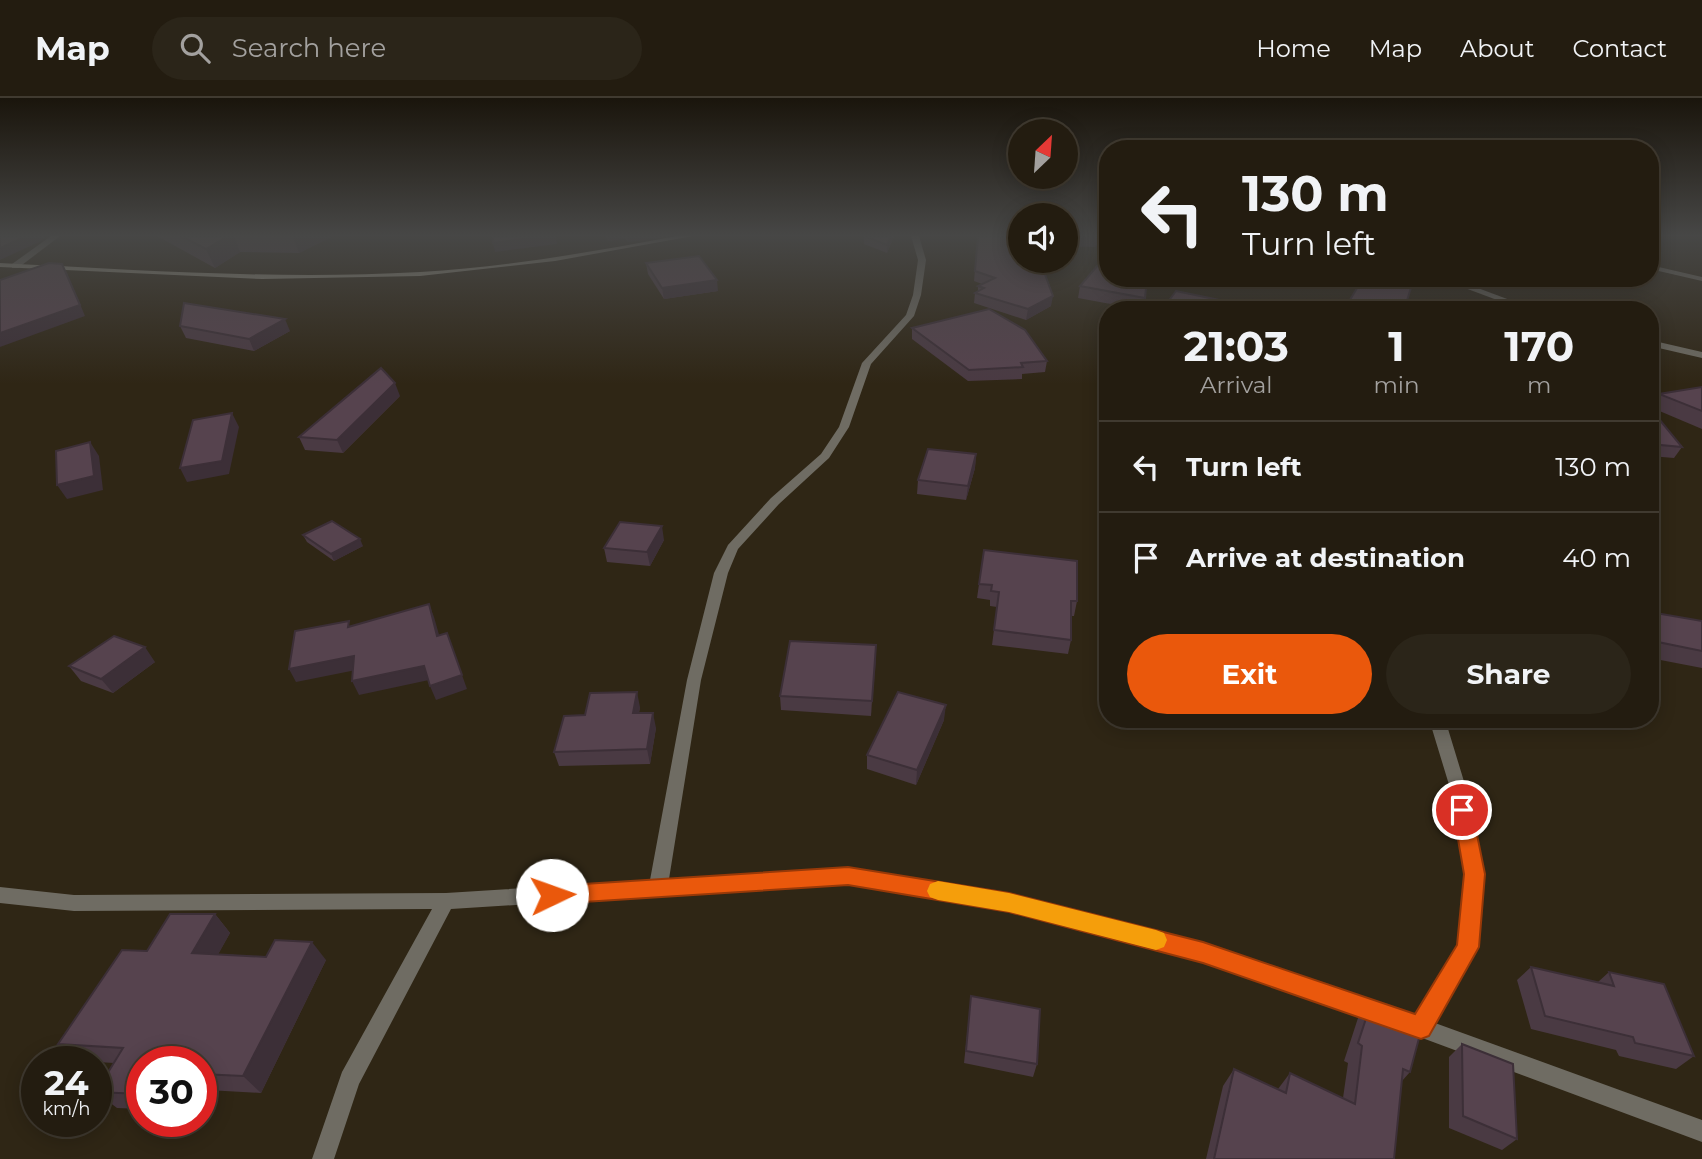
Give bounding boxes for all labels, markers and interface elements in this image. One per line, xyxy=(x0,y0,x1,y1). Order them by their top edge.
search box xyxy=(152,17,642,80)
text: Map xyxy=(35,28,110,68)
icon: search xyxy=(176,29,214,67)
text: Search here xyxy=(232,32,386,64)
text: Home xyxy=(1256,34,1331,63)
text: Map xyxy=(1369,34,1422,63)
text: About xyxy=(1460,34,1534,63)
text: Contact xyxy=(1572,34,1667,63)
north arrow xyxy=(1008,119,1078,189)
map controls xyxy=(1008,119,1078,273)
text: 130 m xyxy=(1242,164,1389,223)
icon: left xyxy=(1127,168,1218,259)
button: sound xyxy=(1008,203,1078,273)
text: Turn left xyxy=(1242,224,1376,263)
text: 21:03 xyxy=(1184,320,1289,372)
text: 1 xyxy=(1388,320,1405,372)
text: 170 xyxy=(1504,320,1574,372)
text: Arrival xyxy=(1200,371,1272,399)
text: min xyxy=(1373,371,1420,399)
text: m xyxy=(1527,371,1551,399)
icon: left xyxy=(1127,448,1165,486)
text: Turn left xyxy=(1186,451,1302,483)
text: 130 m xyxy=(1555,451,1631,483)
icon: arrive xyxy=(1127,539,1165,577)
text: Arrive at destination xyxy=(1186,542,1465,574)
text: 40 m xyxy=(1562,542,1631,574)
button: Exit xyxy=(1127,634,1372,714)
button: Share xyxy=(1386,634,1631,714)
pin xyxy=(1432,780,1492,840)
icon: arrive xyxy=(1443,791,1481,829)
position arrow xyxy=(515,858,589,932)
speed limit sign: 30 xyxy=(126,1046,217,1137)
text: 24 xyxy=(44,1061,89,1104)
text: km/h xyxy=(42,1098,91,1120)

